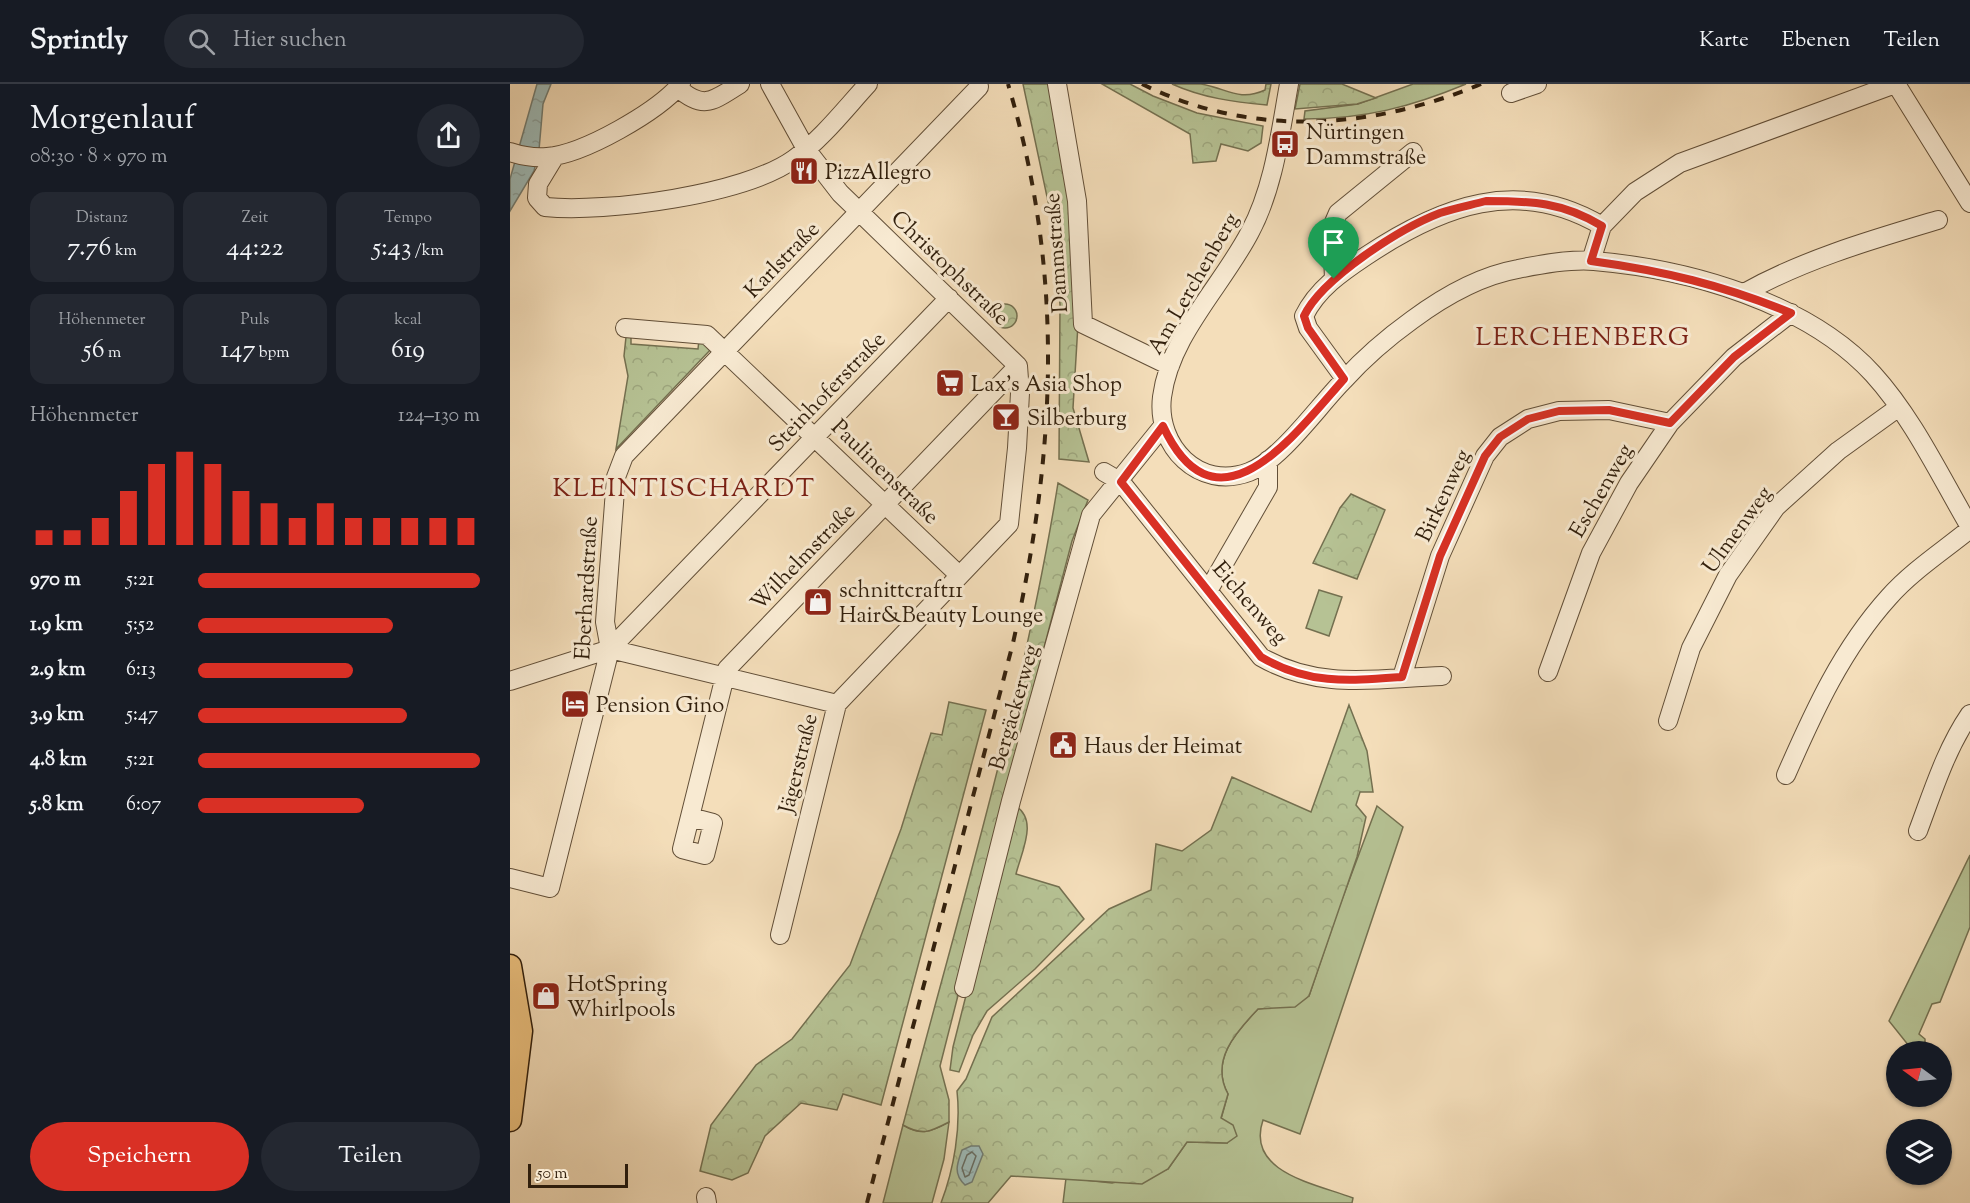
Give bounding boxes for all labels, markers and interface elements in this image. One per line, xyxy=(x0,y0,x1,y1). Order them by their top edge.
search box xyxy=(164,14,584,68)
text: Sprintly xyxy=(30,21,128,61)
icon: search xyxy=(185,25,218,58)
text: Hier suchen xyxy=(233,25,347,57)
text: Karte xyxy=(1699,26,1749,56)
text: Ebenen xyxy=(1782,26,1850,56)
text: Teilen xyxy=(1883,26,1940,56)
text: Morgenlauf xyxy=(30,96,195,144)
button: share xyxy=(417,104,480,167)
place label: Nürtingen Dammstraße xyxy=(1306,118,1426,175)
bus stop icon: Nürtingen Dammstraße xyxy=(1269,128,1301,160)
text: 08:30 · 8 × 970 m xyxy=(30,143,168,172)
restaurant icon: PizzAllegro xyxy=(788,155,820,187)
place label: PizzAllegro xyxy=(825,158,931,190)
street label: Dammstraße xyxy=(1038,192,1078,314)
street label: Christophstraße xyxy=(882,204,1016,334)
text: Distanz xyxy=(76,207,128,230)
text: Zeit xyxy=(242,207,268,230)
text: Tempo xyxy=(384,207,432,230)
street label: Am Lerchenberg xyxy=(1141,207,1248,362)
street label: Karlstraße xyxy=(738,215,828,307)
pin xyxy=(1308,217,1359,279)
icon: arrive xyxy=(1317,226,1350,259)
text: 7.76 xyxy=(67,230,111,267)
text: 44:22 xyxy=(226,230,284,267)
text: 5:43 xyxy=(372,230,411,267)
text: km xyxy=(111,240,137,263)
text: /km xyxy=(411,240,444,263)
text: Höhenmeter xyxy=(59,309,145,332)
text: Puls xyxy=(241,309,269,332)
text: kcal xyxy=(394,309,422,332)
district label: LERCHENBERG xyxy=(1475,320,1691,357)
street label: Steinhoferstraße xyxy=(762,326,894,461)
text: 56 xyxy=(83,332,105,369)
text: 147 xyxy=(220,332,255,369)
text: 619 xyxy=(391,332,425,369)
text: m xyxy=(105,342,121,365)
text: bpm xyxy=(255,342,290,365)
supermarket icon: Lax's Asia Shop xyxy=(934,367,966,399)
place label: Lax's Asia Shop xyxy=(971,370,1122,402)
bar icon: Silberburg xyxy=(990,401,1022,433)
text: Höhenmeter xyxy=(30,402,139,431)
text: 124–130 m xyxy=(398,402,480,431)
place label: Silberburg xyxy=(1027,404,1127,436)
street label: Paulinenstraße xyxy=(823,413,945,533)
street label: Eschenweg xyxy=(1563,438,1643,544)
street label: Birkenweg xyxy=(1409,444,1480,548)
district label: KLEINTISCHARDT xyxy=(553,471,815,508)
street label: Ulmenweg xyxy=(1696,480,1781,581)
street label: Wilhelmstraße xyxy=(744,497,864,619)
street label: Eberhardstraße xyxy=(568,515,608,661)
street label: Eichenweg xyxy=(1203,555,1294,653)
text: 970 m xyxy=(30,566,81,595)
text: 5:21 xyxy=(126,566,154,595)
place label: schnittcraft11 Hair&Beauty Lounge xyxy=(839,576,1043,633)
shop icon: schnittcraft11 Hair&Beauty Lounge xyxy=(802,586,834,618)
text: 1.9 km xyxy=(30,611,83,640)
text: 5:52 xyxy=(126,611,154,640)
street label: Bergäckerweg xyxy=(983,641,1049,775)
text: 2.9 km xyxy=(30,656,85,685)
text: 6:13 xyxy=(126,656,156,685)
hotel icon: Pension Gino xyxy=(559,688,591,720)
place label: Pension Gino xyxy=(596,691,724,723)
text: 3.9 km xyxy=(30,701,84,730)
text: 5:47 xyxy=(126,701,158,730)
street label: Jägerstraße xyxy=(772,710,828,818)
public building icon: Haus der Heimat xyxy=(1047,729,1079,761)
place label: Haus der Heimat xyxy=(1084,732,1243,764)
text: 4.8 km xyxy=(30,746,87,775)
text: 5:21 xyxy=(126,746,154,775)
text: 5.8 km xyxy=(30,791,84,820)
text: 6:07 xyxy=(126,791,161,820)
place label: HotSpring Whirlpools xyxy=(567,970,675,1027)
shop icon: HotSpring Whirlpools xyxy=(530,980,562,1012)
north arrow xyxy=(1886,1041,1952,1107)
map controls xyxy=(1886,1041,1952,1185)
button: layers xyxy=(1886,1119,1952,1185)
button: Speichern xyxy=(30,1122,249,1191)
button: Teilen xyxy=(261,1122,480,1191)
scale bar xyxy=(528,1161,628,1188)
text: 50 m xyxy=(537,1163,568,1186)

